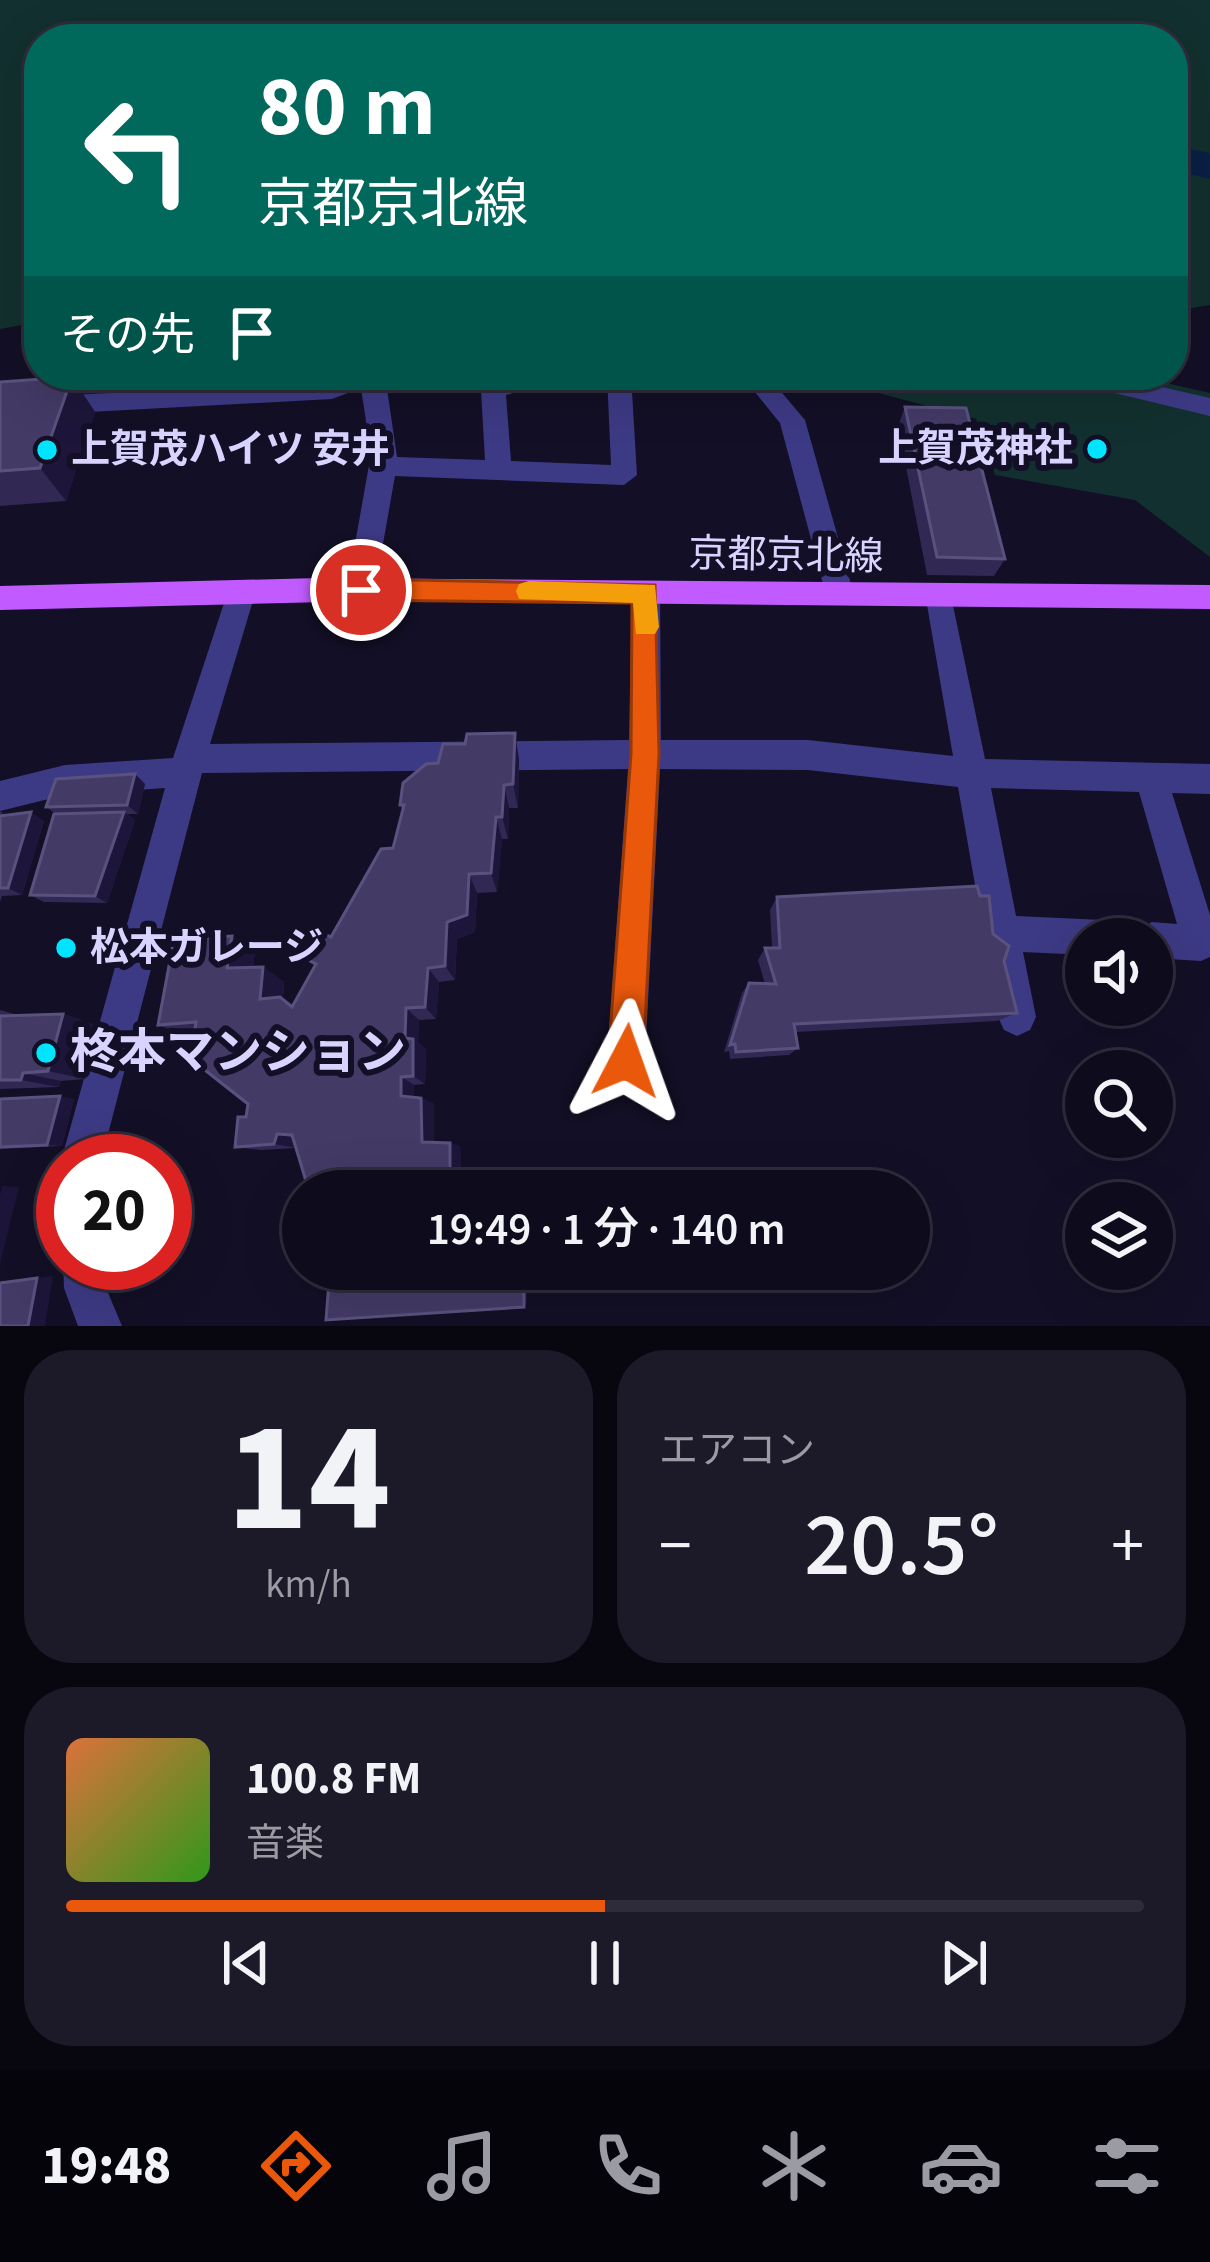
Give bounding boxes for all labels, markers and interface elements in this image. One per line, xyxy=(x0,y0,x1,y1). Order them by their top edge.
text: 80 m xyxy=(258,48,436,168)
icon: left xyxy=(60,72,216,228)
text: 京都京北線 xyxy=(258,167,528,244)
icon: arrive xyxy=(219,300,285,366)
text: その先 xyxy=(60,304,195,368)
place label: 上賀茂神社 xyxy=(878,421,1073,477)
place label: 上賀茂ハイツ 安井 xyxy=(71,422,390,478)
marker: 上賀茂神社 xyxy=(1084,436,1110,462)
marker: 上賀茂ハイツ 安井 xyxy=(34,437,60,463)
street label: 京都京北線 xyxy=(688,526,884,586)
pin xyxy=(310,539,412,641)
icon: arrive xyxy=(328,557,394,623)
map controls xyxy=(1065,918,1173,1290)
button: sound xyxy=(1065,918,1173,1026)
place label: 松本ガレージ xyxy=(90,920,323,976)
marker: 松本ガレージ xyxy=(53,935,79,961)
position arrow xyxy=(563,998,689,1124)
place label: 柊本マンション xyxy=(70,1019,406,1087)
marker: 柊本マンション xyxy=(33,1040,59,1066)
button: search xyxy=(1065,1050,1173,1158)
speed limit sign: 20 xyxy=(36,1134,192,1290)
button: layers xyxy=(1065,1182,1173,1290)
text: 19:49 · 1 分 · 140 m xyxy=(427,1198,785,1262)
text: 14 xyxy=(226,1368,391,1590)
text: エアコン xyxy=(659,1423,815,1479)
text: 20.5° xyxy=(804,1482,999,1610)
text: − xyxy=(659,1499,692,1593)
text: + xyxy=(1111,1499,1144,1593)
text: km/h xyxy=(265,1557,352,1613)
text: 100.8 FM xyxy=(246,1747,421,1811)
text: 音楽 xyxy=(246,1816,324,1872)
icon: previous xyxy=(213,1930,279,1996)
icon: pause xyxy=(572,1930,638,1996)
icon: next xyxy=(931,1930,997,1996)
icon: directions xyxy=(254,2124,338,2208)
icon: music xyxy=(420,2124,504,2208)
icon: phone xyxy=(586,2124,670,2208)
icon: climate xyxy=(752,2124,836,2208)
icon: car xyxy=(919,2124,1003,2208)
icon: filters xyxy=(1085,2124,1169,2208)
text: 19:48 xyxy=(41,2128,171,2205)

